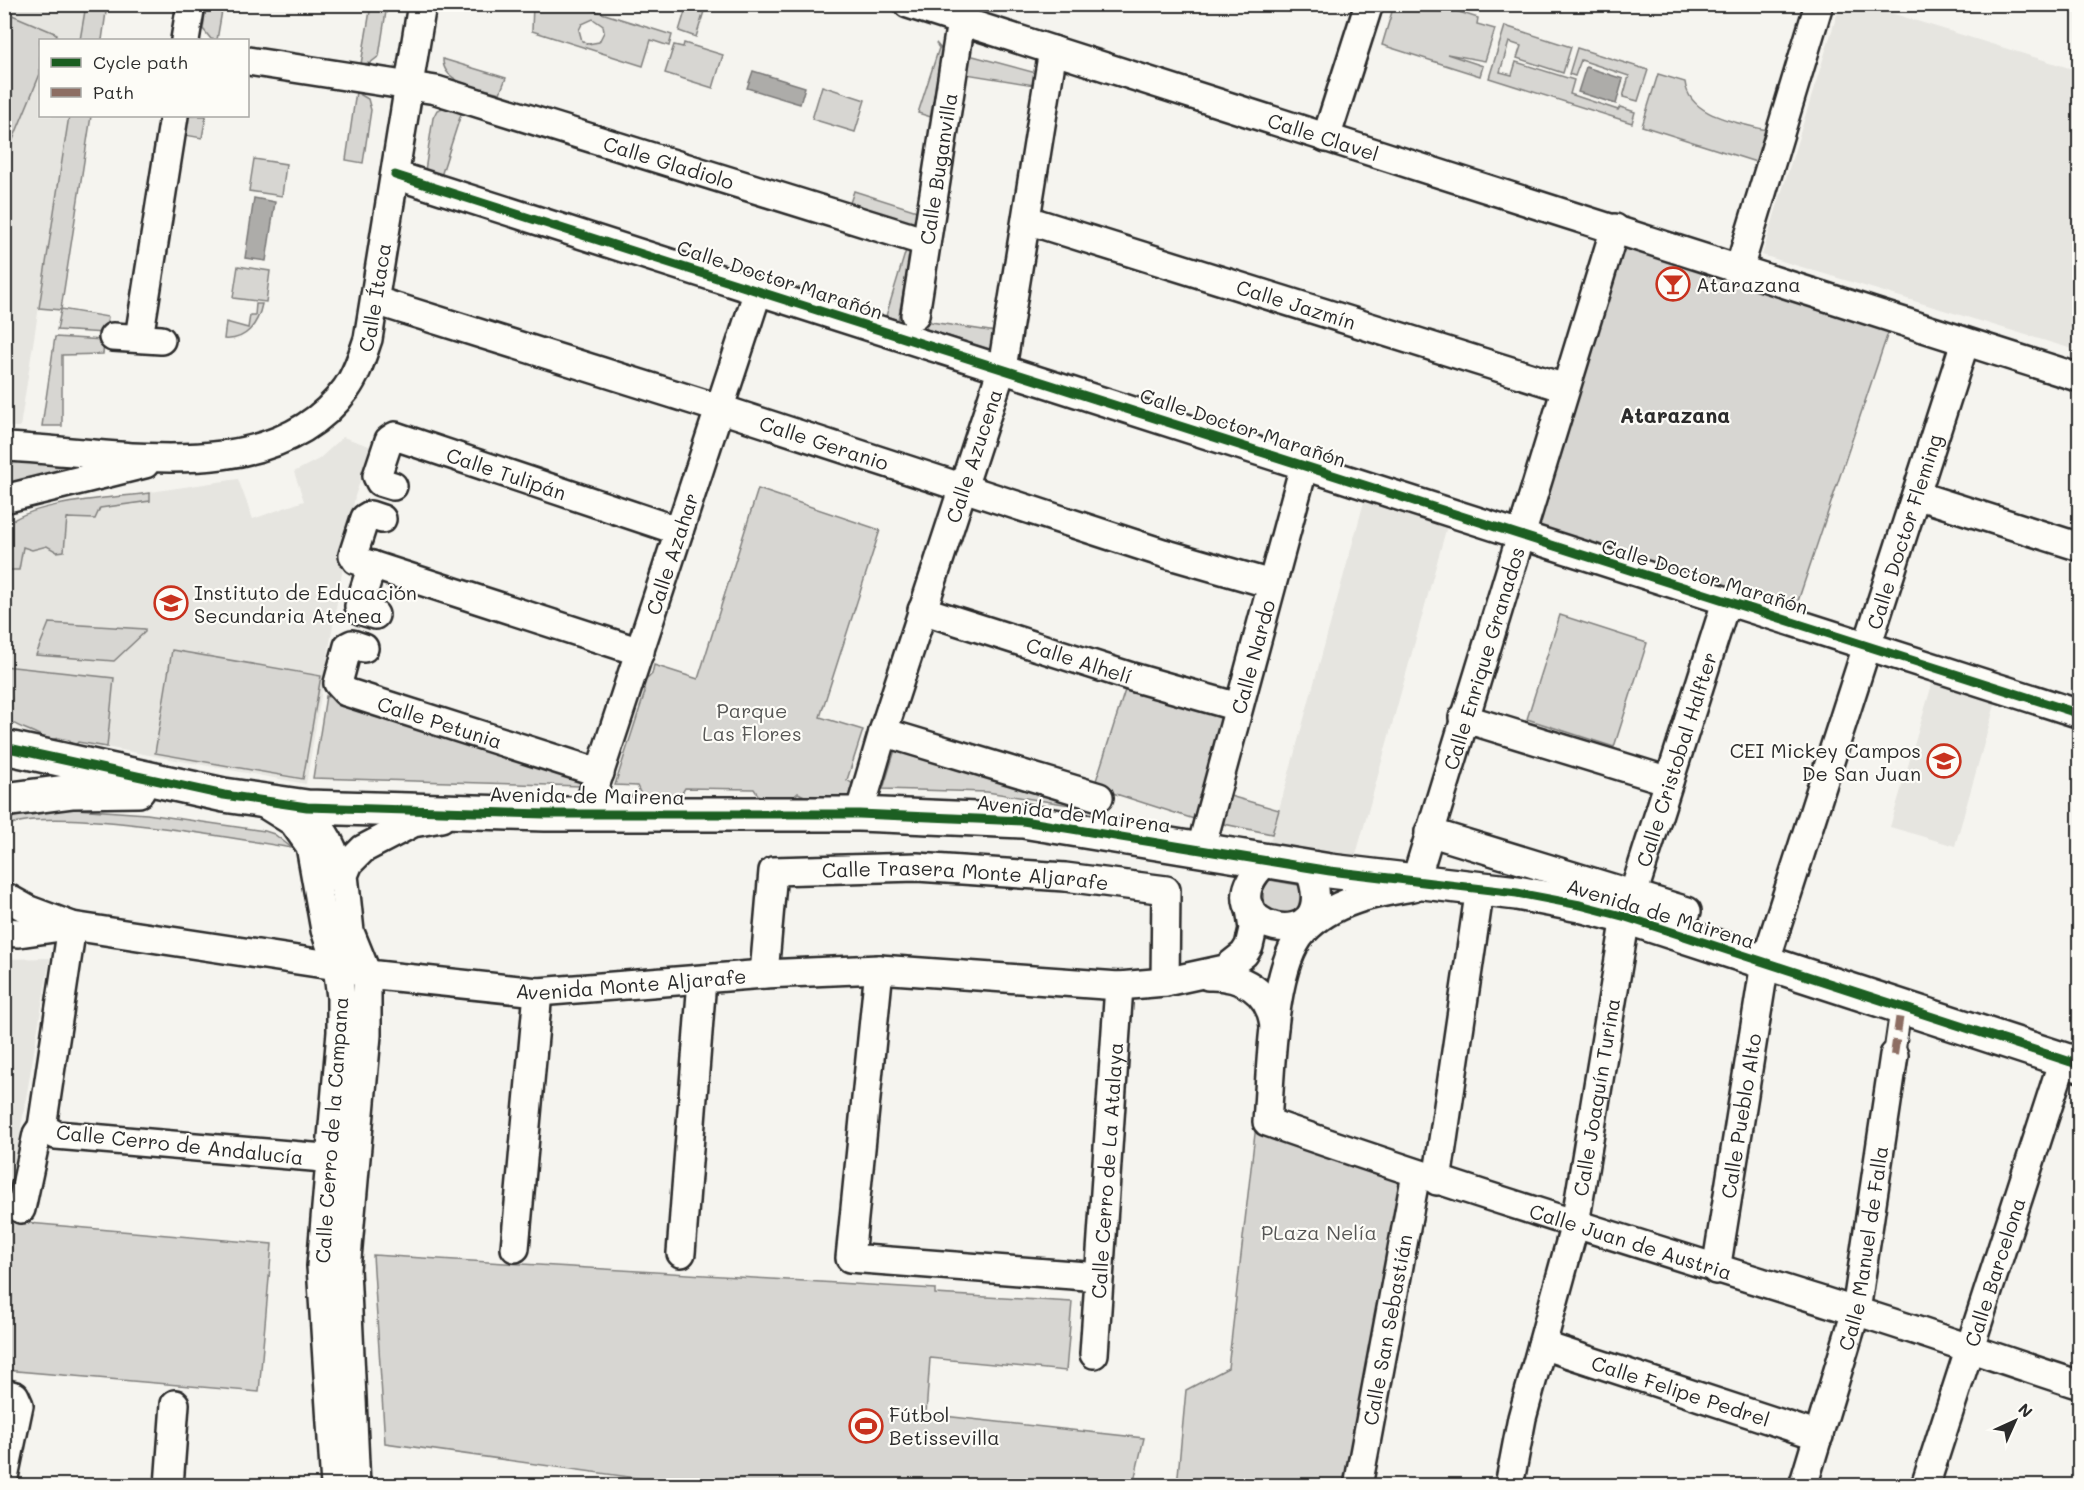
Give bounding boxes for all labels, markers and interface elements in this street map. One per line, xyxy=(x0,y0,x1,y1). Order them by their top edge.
legend xyxy=(39,39,249,117)
text: Cycle path xyxy=(93,50,188,74)
text: Path xyxy=(93,80,133,104)
street label: Calle Buganvilla xyxy=(913,91,963,247)
street label: Calle Clavel xyxy=(1264,107,1382,166)
street label: Calle Gladiolo xyxy=(600,130,738,195)
street label: Calle Doctor Marañón xyxy=(674,233,886,325)
street label: Calle Ítaca xyxy=(352,241,396,355)
bar icon: Atarazana xyxy=(1655,266,1691,302)
place label: Atarazana xyxy=(1696,271,1801,297)
street label: Calle Jazmín xyxy=(1233,273,1359,335)
street label: Calle Doctor Marañón xyxy=(1137,381,1349,473)
street label: Calle Azucena xyxy=(939,386,1007,526)
district label: Atarazana xyxy=(1620,401,1730,428)
street label: Calle Geranio xyxy=(756,409,892,476)
street label: Calle Doctor Fleming xyxy=(1860,431,1947,633)
street label: Calle Tulipán xyxy=(443,441,570,505)
street label: Calle Azahar xyxy=(639,489,704,618)
street label: Calle Doctor Marañón xyxy=(1598,532,1812,620)
street label: Calle Enrique Granados xyxy=(1437,543,1530,773)
place label: Instituto de Educación Secundaria Atenea xyxy=(194,579,417,628)
school or university icon: Instituto de Educación Secundaria Atenea xyxy=(153,585,189,621)
street label: Calle Nardo xyxy=(1225,597,1280,717)
street label: Calle Alhelí xyxy=(1023,631,1135,689)
street label: Calle Cristobal Halfter xyxy=(1630,649,1722,870)
street label: Calle Petunia xyxy=(374,690,506,754)
park label: Parque Las Flores xyxy=(702,697,802,746)
place label: CEI Mickey Campos De San Juan xyxy=(1730,737,1921,786)
school or university icon: CEI Mickey Campos De San Juan xyxy=(1926,743,1962,779)
street label: Avenida de Mairena xyxy=(489,780,685,810)
street label: Avenida de Mairena xyxy=(975,788,1173,838)
street label: Calle Trasera Monte Aljarafe xyxy=(821,854,1110,896)
street label: Avenida de Mairena xyxy=(1564,872,1758,954)
street label: Avenida Monte Aljarafe xyxy=(515,962,747,1005)
street label: Calle Cerro de la Campana xyxy=(309,996,353,1264)
street label: Calle Joaquín Turina xyxy=(1567,996,1625,1198)
street label: Calle Pueblo Alto xyxy=(1715,1031,1767,1200)
street label: Calle Cerro de La Atalaya xyxy=(1085,1041,1128,1300)
street label: Calle Cerro de Andalucía xyxy=(55,1118,305,1170)
street label: Calle Manuel de Falla xyxy=(1832,1144,1893,1354)
street label: Calle Barcelona xyxy=(1958,1194,2031,1350)
street label: Calle Juan de Austria xyxy=(1526,1197,1735,1285)
park label: PLaza Nelía xyxy=(1261,1219,1377,1245)
street label: Calle San Sebastián xyxy=(1357,1232,1418,1427)
street label: Calle Felipe Pedrel xyxy=(1588,1349,1773,1432)
north arrow xyxy=(1985,1391,2045,1451)
text: N xyxy=(2014,1398,2038,1422)
place label: Fútbol Betissevilla xyxy=(889,1401,1000,1450)
sports icon: Fútbol Betissevilla xyxy=(848,1408,884,1444)

